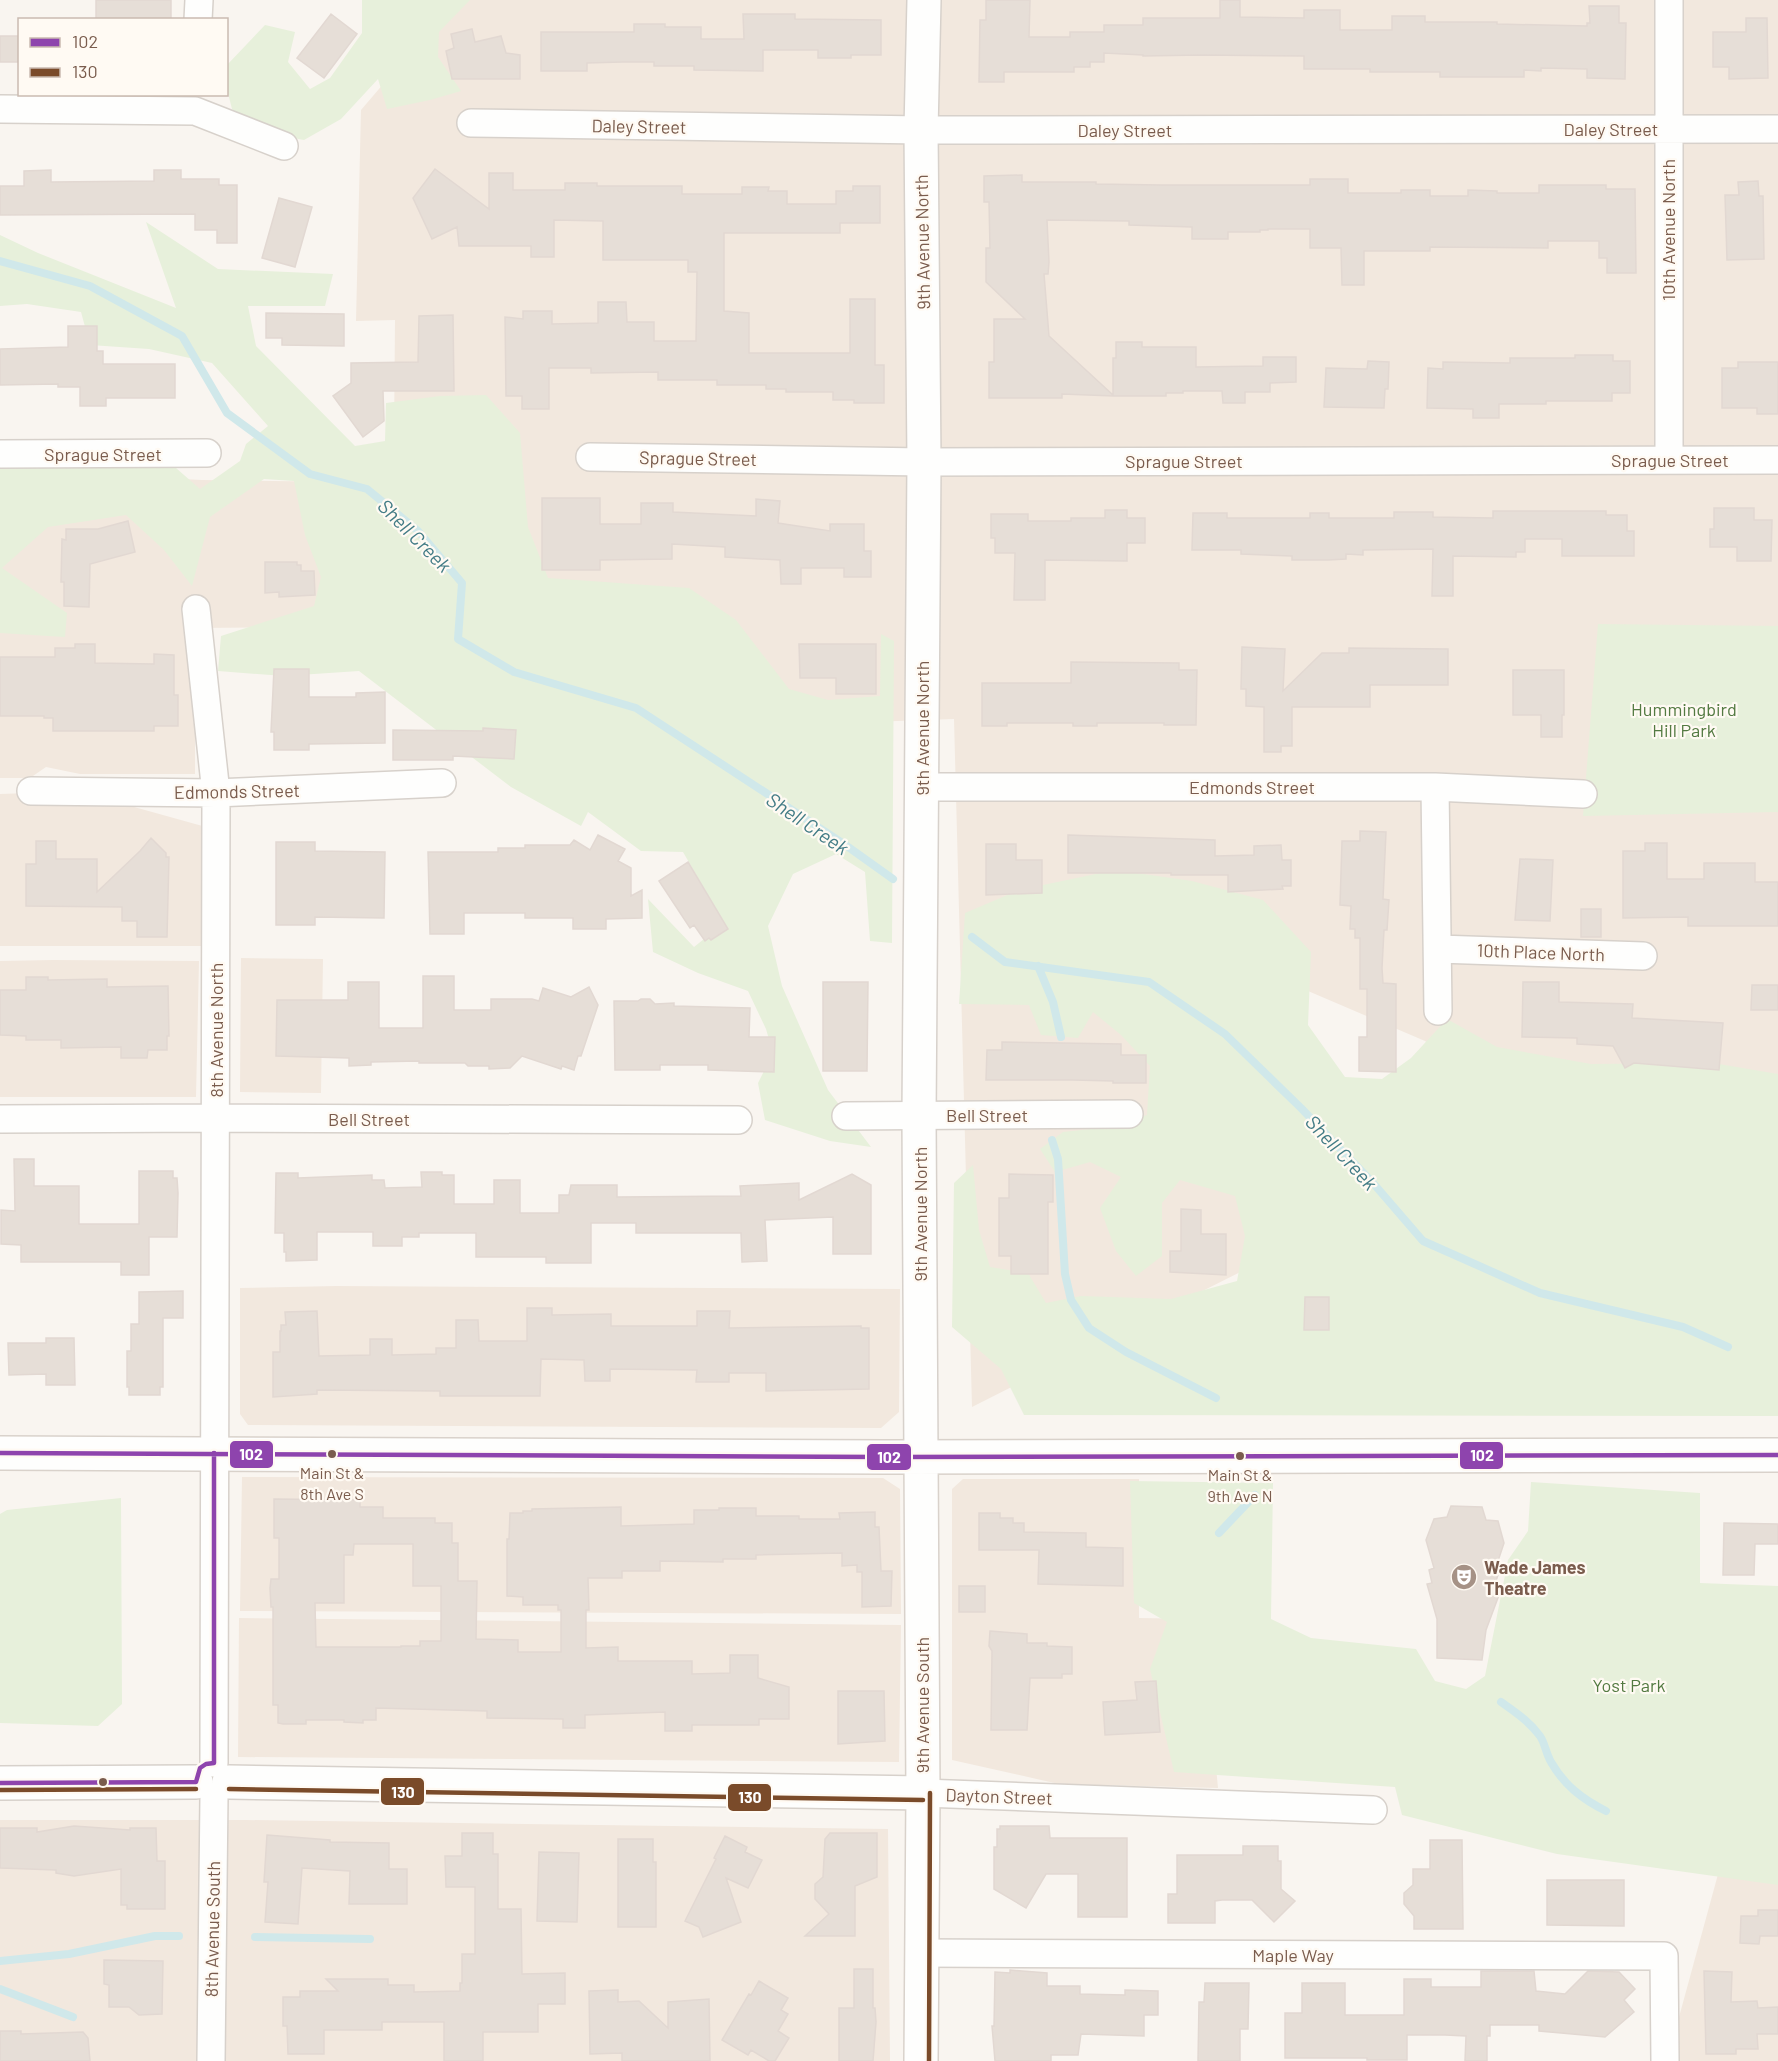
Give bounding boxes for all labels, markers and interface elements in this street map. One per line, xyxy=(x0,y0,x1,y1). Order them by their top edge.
legend xyxy=(18,18,228,96)
text: 102 xyxy=(72,30,98,52)
text: 130 xyxy=(72,60,98,82)
street label: Daley Street xyxy=(591,114,687,138)
street label: Daley Street xyxy=(1564,118,1658,140)
street label: Daley Street xyxy=(1078,119,1172,141)
street label: 10th Avenue North xyxy=(1657,159,1679,301)
street label: 9th Avenue North xyxy=(910,174,934,310)
street label: Sprague Street xyxy=(44,443,162,465)
street label: Sprague Street xyxy=(639,446,757,470)
street label: Sprague Street xyxy=(1611,449,1729,471)
street label: Sprague Street xyxy=(1125,450,1243,472)
water label: Shell Creek xyxy=(373,493,457,577)
street label: 9th Avenue North xyxy=(911,660,933,796)
park label: Hummingbird Hill Park xyxy=(1631,698,1737,741)
street label: Edmonds Street xyxy=(1189,776,1315,798)
street label: Edmonds Street xyxy=(174,779,300,803)
water label: Shell Creek xyxy=(762,787,854,859)
street label: 10th Place North xyxy=(1477,939,1605,965)
street label: 8th Avenue North xyxy=(205,962,227,1098)
street label: Bell Street xyxy=(946,1104,1028,1126)
street label: Bell Street xyxy=(328,1108,410,1130)
water label: Shell Creek xyxy=(1301,1109,1383,1195)
street label: 9th Avenue North xyxy=(909,1146,931,1282)
line badge: 102 xyxy=(229,1440,274,1469)
line badge: 102 xyxy=(1459,1441,1504,1470)
line badge: 102 xyxy=(866,1443,912,1471)
text: 102 xyxy=(239,1444,263,1463)
text: 102 xyxy=(1470,1445,1494,1464)
text: 102 xyxy=(877,1447,901,1466)
marker: Main St & 8th Ave S xyxy=(326,1448,338,1460)
marker: Main St & 9th Ave N xyxy=(1234,1450,1246,1462)
place label: Main St & 8th Ave S xyxy=(300,1463,364,1503)
place label: Main St & 9th Ave N xyxy=(1207,1465,1273,1505)
place label: Wade James Theatre xyxy=(1484,1556,1586,1599)
theatre icon: Wade James Theatre xyxy=(1449,1562,1479,1592)
street label: 9th Avenue South xyxy=(911,1637,933,1773)
park label: Yost Park xyxy=(1592,1674,1666,1696)
unlabelled marker xyxy=(97,1776,109,1788)
line badge: 130 xyxy=(380,1777,425,1806)
text: 130 xyxy=(391,1782,415,1801)
line badge: 130 xyxy=(727,1783,772,1812)
street label: Dayton Street xyxy=(945,1783,1053,1809)
text: 130 xyxy=(738,1787,762,1806)
street label: 8th Avenue South xyxy=(200,1861,224,1997)
street label: Maple Way xyxy=(1252,1944,1334,1966)

